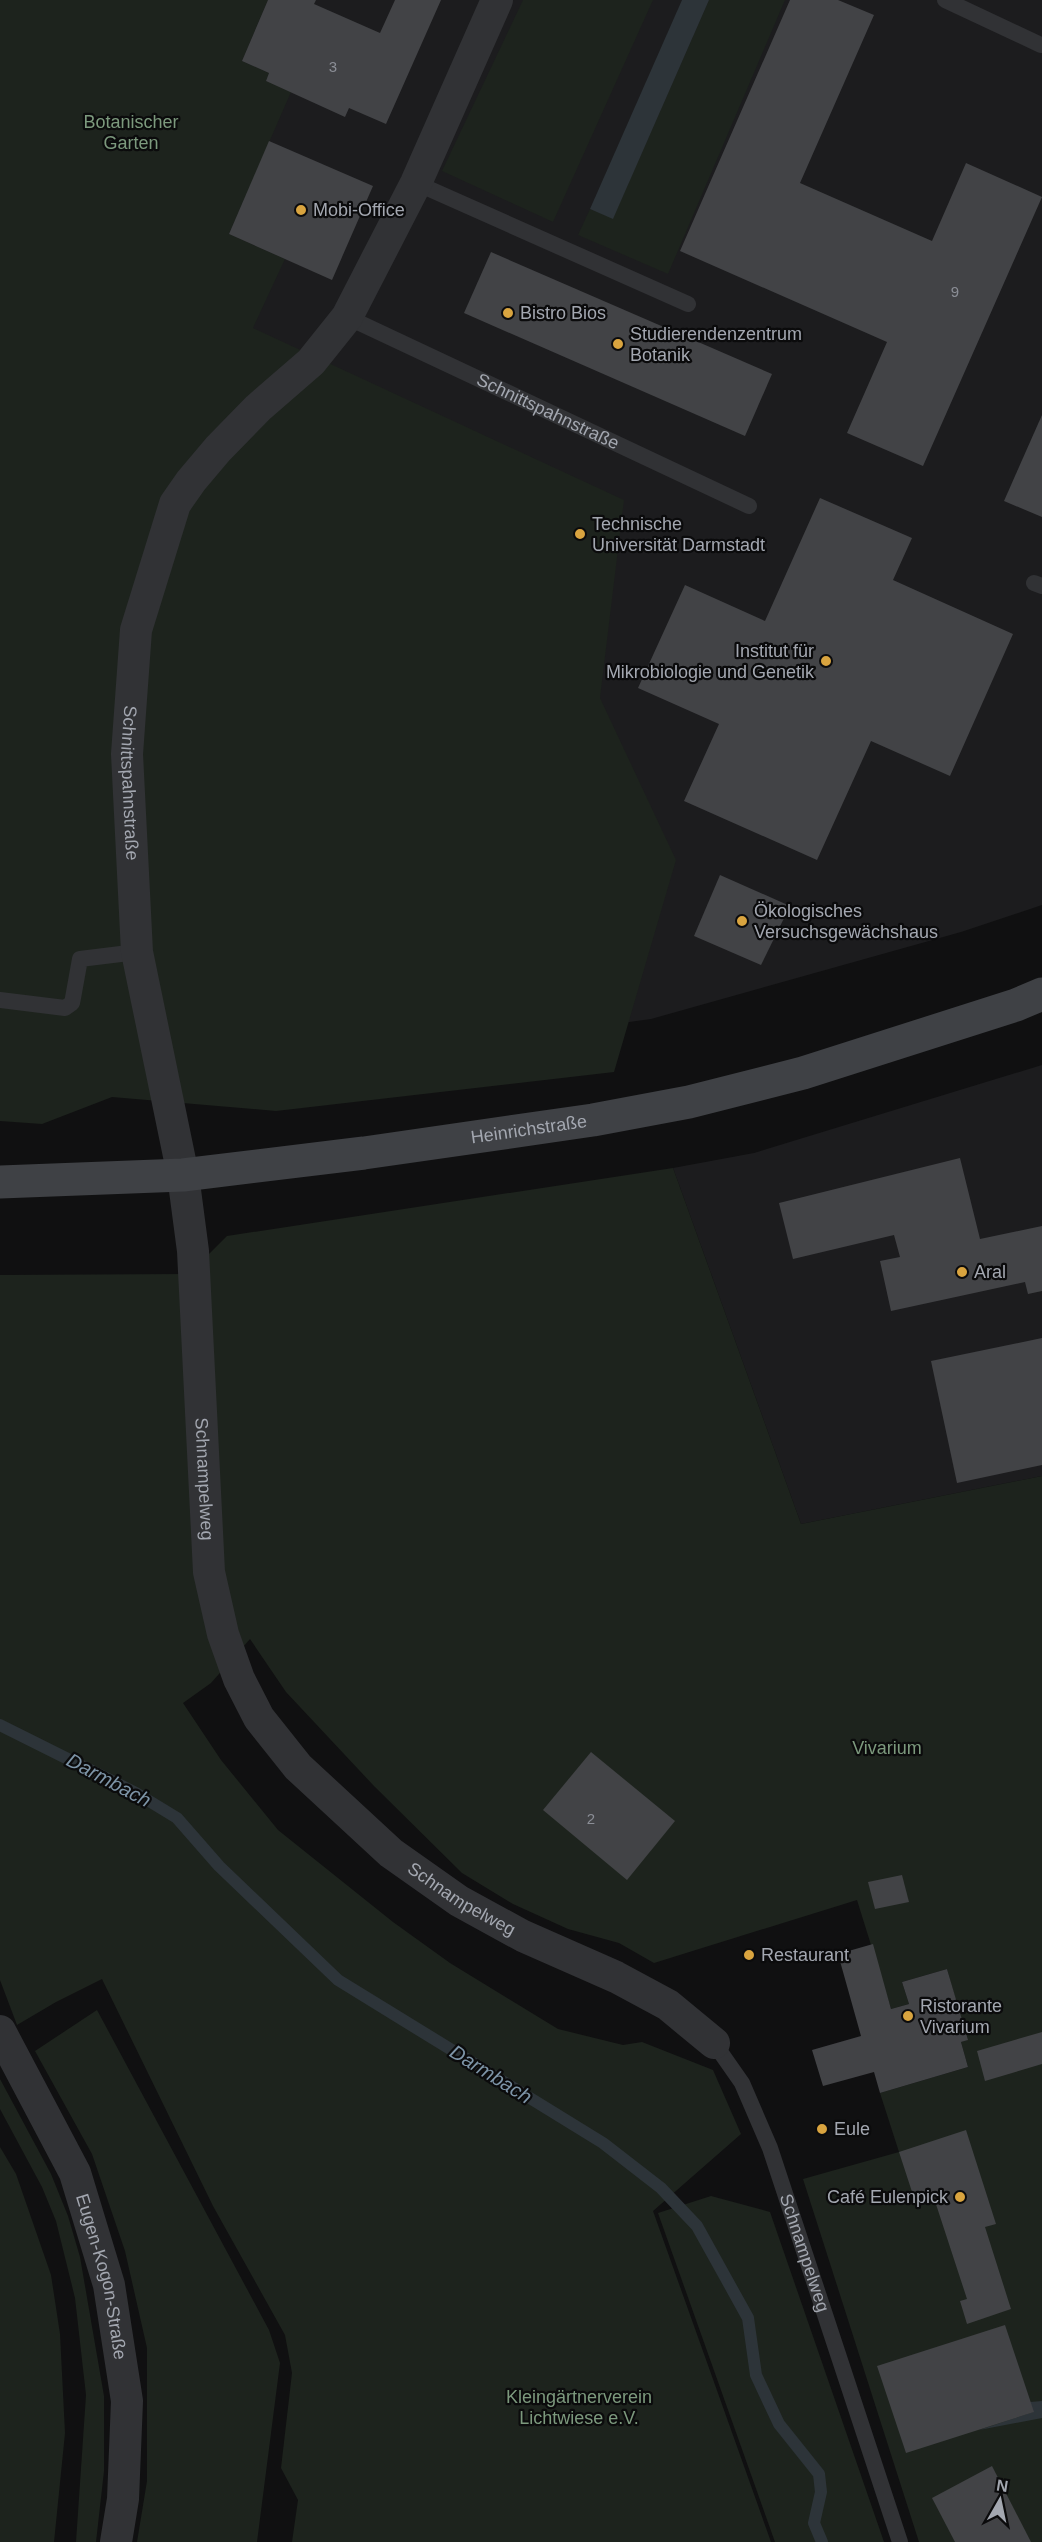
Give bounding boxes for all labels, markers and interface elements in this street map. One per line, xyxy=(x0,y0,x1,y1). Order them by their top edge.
house number: 3 xyxy=(329,58,337,75)
park label: Botanischer Garten xyxy=(83,112,179,153)
place label: Mobi-Office xyxy=(313,200,405,220)
marker: Mobi-Office xyxy=(294,203,308,217)
house number: 9 xyxy=(951,283,959,300)
place label: Bistro Bios xyxy=(520,303,606,323)
marker: Bistro Bios xyxy=(501,306,515,320)
place label: Studierendenzentrum Botanik xyxy=(630,324,802,365)
marker: Studierendenzentrum Botanik xyxy=(611,337,625,351)
street label: Schnittspahnstraße xyxy=(473,369,622,454)
place label: Technische Universität Darmstadt xyxy=(592,514,765,555)
marker: Technische Universität Darmstadt xyxy=(573,527,587,541)
place label: Institut für Mikrobiologie und Genetik xyxy=(606,641,815,682)
marker: Institut für Mikrobiologie und Genetik xyxy=(819,654,833,668)
street label: Schnittspahnstraße xyxy=(117,705,142,861)
place label: Ökologisches Versuchsgewächshaus xyxy=(754,901,938,942)
marker: Ökologisches Versuchsgewächshaus xyxy=(735,914,749,928)
street label: Heinrichstraße xyxy=(469,1111,588,1147)
place label: Aral xyxy=(974,1262,1006,1282)
marker: Aral xyxy=(955,1265,969,1279)
street label: Schnampelweg xyxy=(191,1417,217,1541)
park label: Vivarium xyxy=(852,1738,922,1758)
water label: Darmbach xyxy=(63,1749,155,1811)
house number: 2 xyxy=(587,1810,595,1827)
street label: Schnampelweg xyxy=(404,1858,519,1940)
place label: Restaurant xyxy=(761,1945,849,1965)
marker: Restaurant xyxy=(742,1948,756,1962)
place label: Ristorante Vivarium xyxy=(920,1996,1002,2037)
marker: Ristorante Vivarium xyxy=(901,2009,915,2023)
water label: Darmbach xyxy=(446,2040,536,2108)
place label: Eule xyxy=(834,2119,870,2139)
marker: Eule xyxy=(815,2122,829,2136)
place label: Café Eulenpick xyxy=(827,2187,949,2207)
marker: Café Eulenpick xyxy=(953,2190,967,2204)
street label: Eugen-Kogon-Straße xyxy=(72,2191,130,2361)
street label: Schnampelweg xyxy=(776,2191,833,2314)
park label: Kleingärtnerverein Lichtwiese e.V. xyxy=(506,2387,652,2428)
north arrow xyxy=(970,2470,1030,2530)
text: N xyxy=(995,2476,1009,2495)

